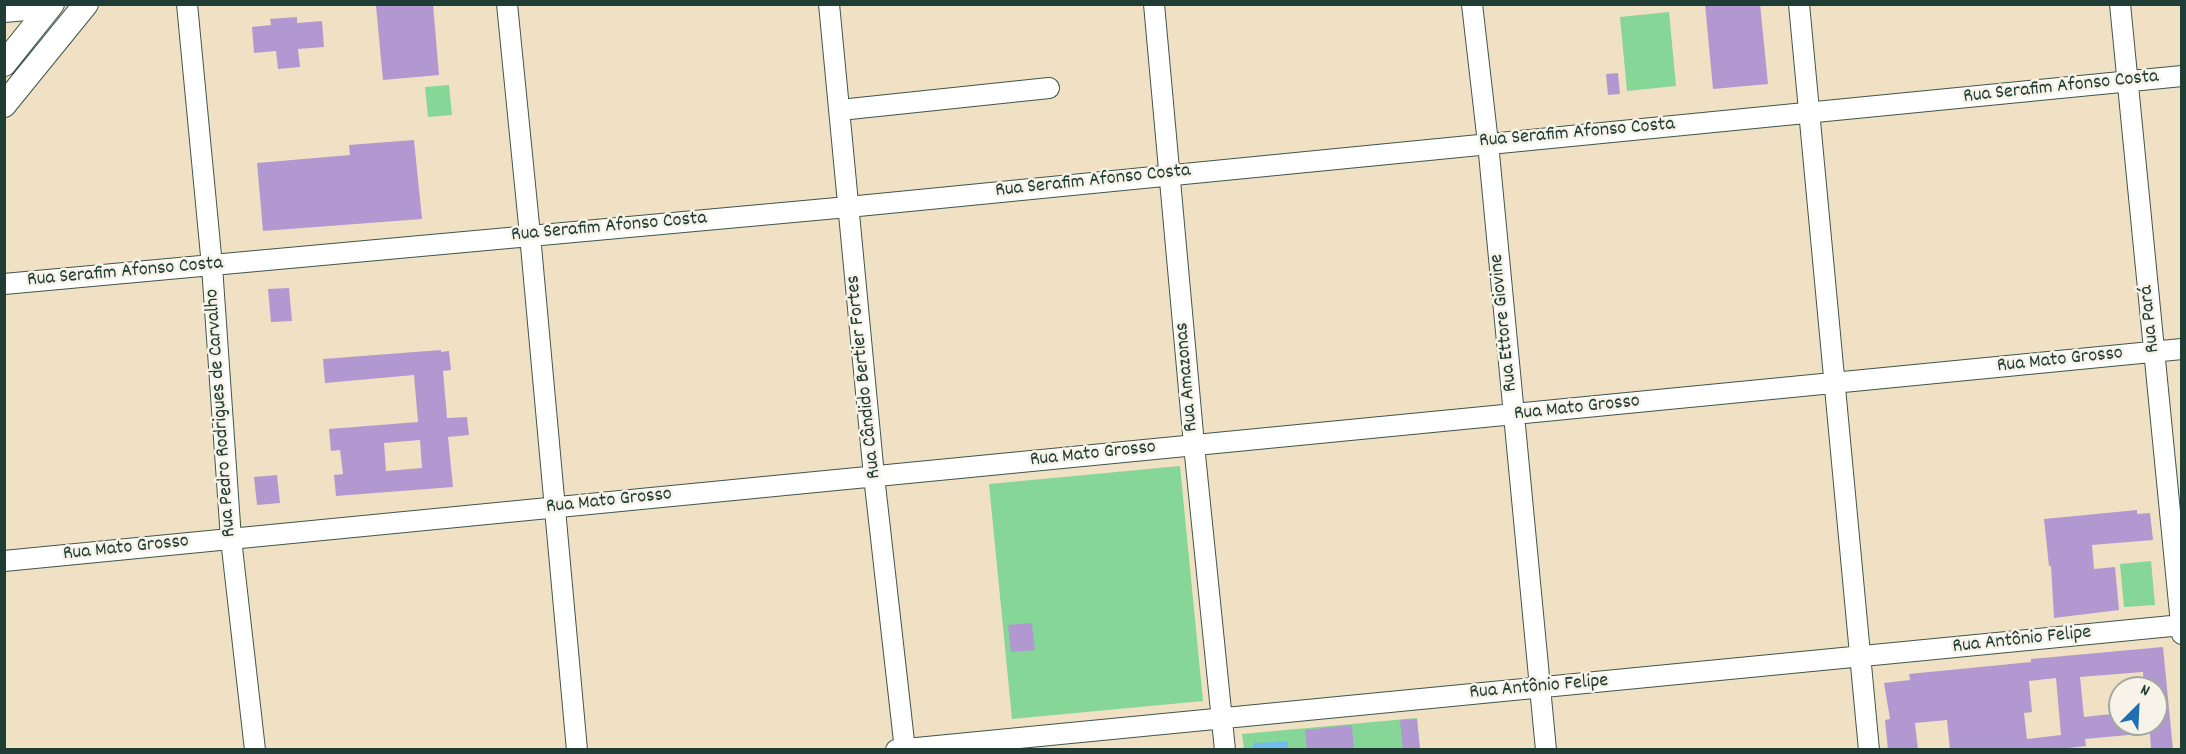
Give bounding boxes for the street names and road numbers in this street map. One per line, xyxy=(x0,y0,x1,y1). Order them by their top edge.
street label: Rua Serafim Afonso Costa xyxy=(1962,66,2160,110)
street label: Rua Serafim Afonso Costa xyxy=(1478,113,1676,155)
street label: Rua Serafim Afonso Costa xyxy=(994,160,1192,204)
street label: Rua Serafim Afonso Costa xyxy=(510,207,708,249)
street label: Rua Serafim Afonso Costa xyxy=(26,252,224,294)
street label: Rua Ettore Giovine xyxy=(1486,253,1524,393)
street label: Rua Cândido Bertier Fortes xyxy=(842,274,888,480)
street label: Rua Pará xyxy=(2136,284,2166,354)
street label: Rua Pedro Rodrigues de Carvalho xyxy=(201,288,243,538)
street label: Rua Amazonas xyxy=(1171,321,1205,433)
street label: Rua Mato Grosso xyxy=(1996,342,2124,380)
street label: Rua Mato Grosso xyxy=(1513,390,1641,428)
street label: Rua Mato Grosso xyxy=(1029,436,1157,474)
street label: Rua Mato Grosso xyxy=(545,483,673,521)
street label: Rua Mato Grosso xyxy=(62,530,190,568)
street label: Rua Antônio Felipe xyxy=(1951,622,2093,660)
street label: Rua Antônio Felipe xyxy=(1469,670,1609,706)

